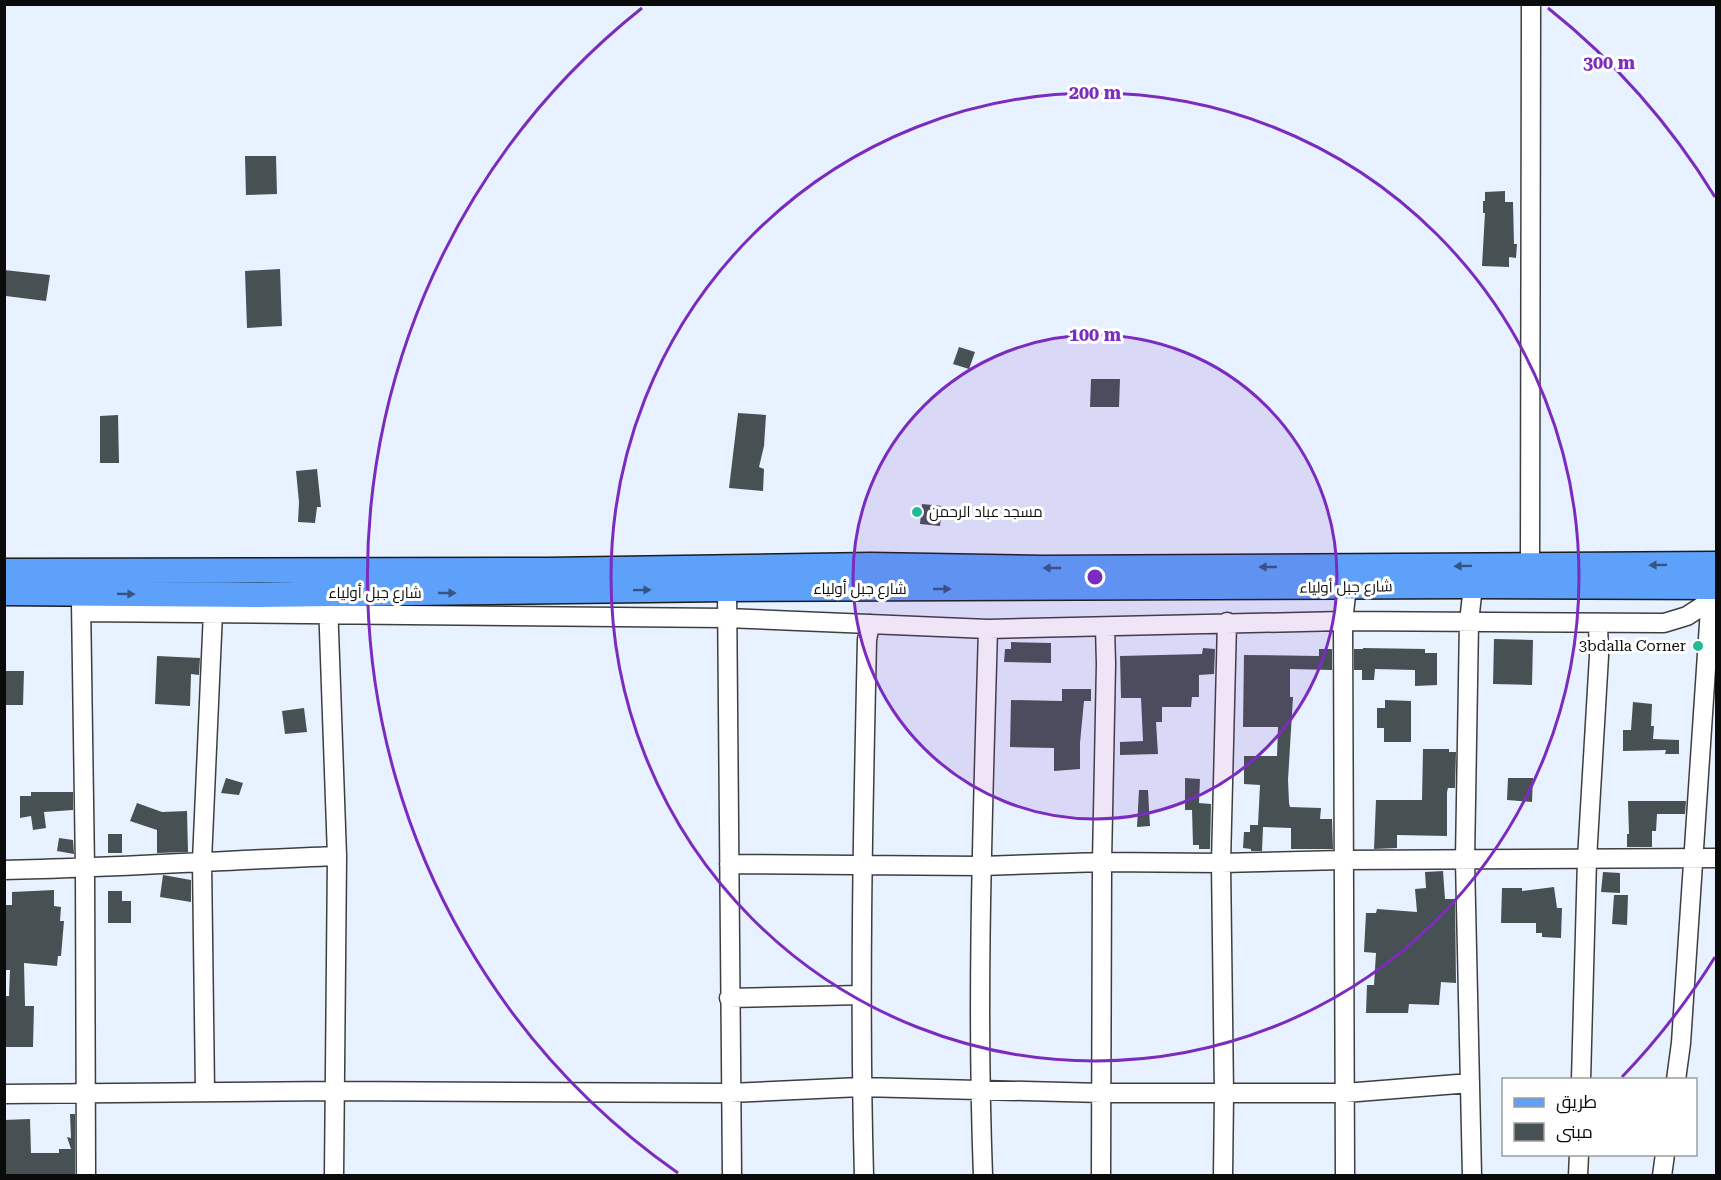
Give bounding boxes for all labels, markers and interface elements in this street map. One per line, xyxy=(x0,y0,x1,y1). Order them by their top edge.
text: 300 m xyxy=(1583,52,1636,73)
text: 200 m xyxy=(1069,82,1122,103)
text: 100 m xyxy=(1069,324,1122,345)
place label: مسجد عباد الرحمن xyxy=(929,503,1043,522)
marker: مسجد عباد الرحمن xyxy=(910,505,924,519)
one-way arrow xyxy=(1649,560,1668,569)
one-way arrow xyxy=(1454,561,1473,571)
one-way arrow xyxy=(1259,562,1278,572)
one-way arrow xyxy=(1043,563,1062,573)
centre of rings xyxy=(1085,567,1105,587)
street label: شارع جبل أولياء xyxy=(1299,576,1393,599)
street label: شارع جبل أولياء xyxy=(813,579,907,600)
street label: شارع جبل أولياء xyxy=(328,583,422,604)
one-way arrow xyxy=(932,584,951,594)
one-way arrow xyxy=(632,585,651,595)
one-way arrow xyxy=(437,588,456,598)
one-way arrow xyxy=(116,589,135,598)
place label: 3bdalla Corner xyxy=(1579,637,1686,655)
marker: 3bdalla Corner xyxy=(1691,639,1705,653)
legend xyxy=(1502,1078,1697,1156)
text: طريق xyxy=(1556,1091,1597,1114)
text: مبنى xyxy=(1556,1121,1593,1143)

